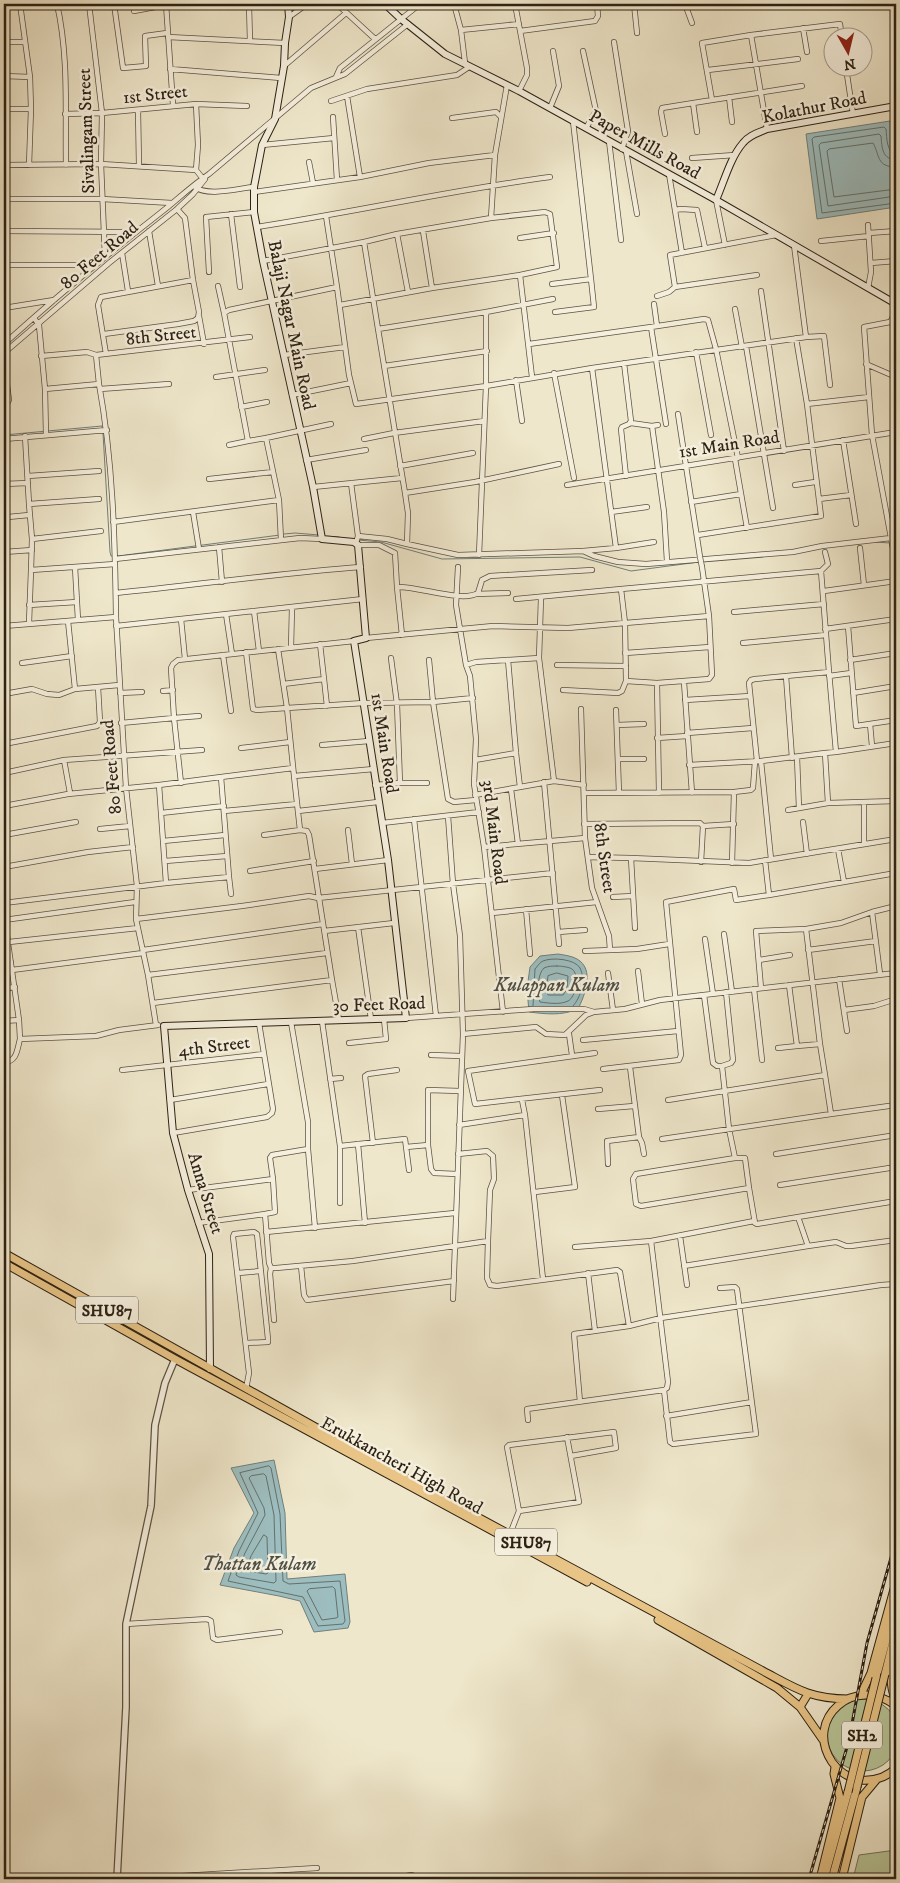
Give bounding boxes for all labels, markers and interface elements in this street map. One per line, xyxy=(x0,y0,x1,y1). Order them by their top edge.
north arrow xyxy=(822,28,872,78)
text: N xyxy=(842,54,857,74)
street label: Sivalingam Street xyxy=(74,68,100,194)
street label: 1st Street xyxy=(122,81,189,109)
street label: Kolathur Road xyxy=(760,87,868,129)
street label: Paper Mills Road xyxy=(585,105,704,185)
street label: 80 Feet Road xyxy=(56,217,143,295)
street label: Balaji Nagar Main Road xyxy=(262,238,320,412)
street label: 8th Street xyxy=(125,321,198,351)
street label: 1st Main Road xyxy=(677,426,781,464)
street label: 1st Main Road xyxy=(365,691,403,795)
street label: 80 Feet Road xyxy=(97,719,127,815)
street label: 3rd Main Road xyxy=(477,778,511,886)
street label: 8th Street xyxy=(588,822,620,895)
water label: Kulappan Kulam xyxy=(493,974,620,998)
street label: 30 Feet Road xyxy=(332,992,426,1018)
street label: 4th Street xyxy=(177,1032,251,1062)
street label: Anna Street xyxy=(182,1150,228,1237)
road number: SHU87 xyxy=(76,1296,138,1324)
street label: Erukkancheri High Road xyxy=(317,1412,486,1520)
road number: SHU87 xyxy=(495,1528,557,1555)
water label: Thattan Kulam xyxy=(202,1553,316,1576)
road number: SH2 xyxy=(842,1722,882,1748)

